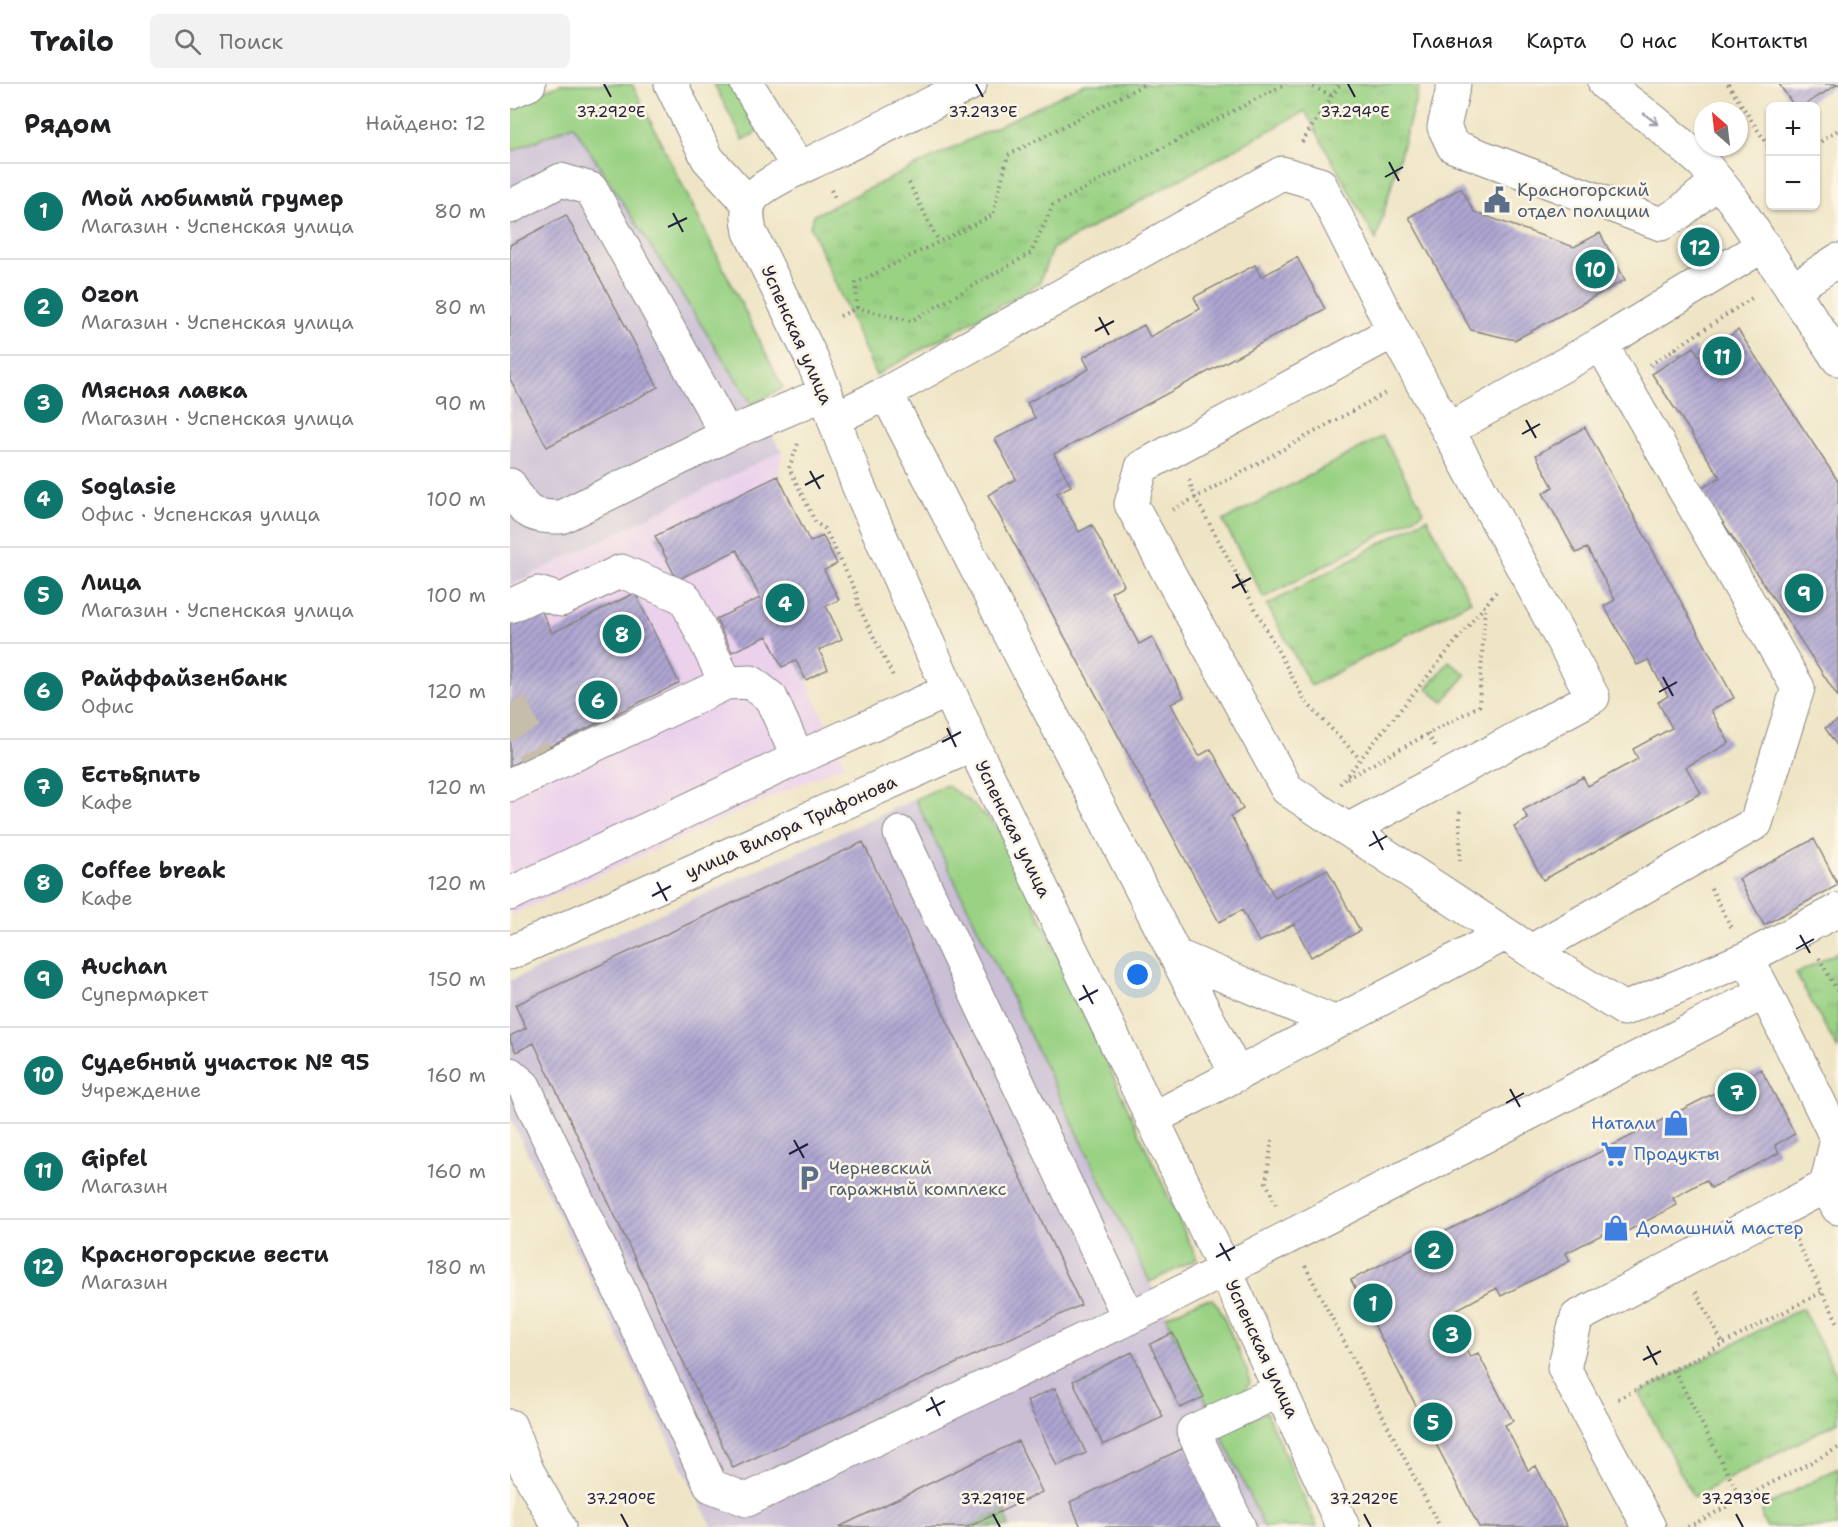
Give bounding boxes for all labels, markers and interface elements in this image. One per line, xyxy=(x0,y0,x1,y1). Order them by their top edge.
search box xyxy=(150,14,570,68)
text: Trailo xyxy=(30,22,114,60)
icon: search xyxy=(171,25,204,58)
text: Поиск xyxy=(219,27,283,56)
text: Главная xyxy=(1412,27,1493,55)
text: Карта xyxy=(1526,27,1586,55)
text: О нас xyxy=(1619,27,1677,55)
text: Контакты xyxy=(1710,27,1808,55)
text: 37.292°E xyxy=(576,102,646,122)
text: 37.293°E xyxy=(948,102,1018,122)
text: 37.294°E xyxy=(1320,102,1390,122)
north arrow xyxy=(1694,102,1748,156)
map controls xyxy=(1766,102,1820,210)
button: + xyxy=(1766,102,1820,156)
text: Рядом xyxy=(24,106,111,141)
text: Найдено: 12 xyxy=(365,110,486,136)
one-way arrow xyxy=(1643,113,1659,126)
button: − xyxy=(1766,156,1820,210)
place label: Красногорский отдел полиции xyxy=(1517,178,1650,223)
text: Мой любимый грумер xyxy=(81,184,344,213)
public building icon: Красногорский отдел полиции xyxy=(1482,185,1512,215)
text: 1 xyxy=(39,198,48,224)
text: 80 m xyxy=(434,198,486,224)
text: Магазин · Успенская улица xyxy=(81,213,354,239)
pin: 12 xyxy=(1680,224,1720,270)
pin: 10 xyxy=(1576,246,1614,291)
street label: Успенская улица xyxy=(756,262,838,408)
text: Ozon xyxy=(81,280,139,309)
text: 2 xyxy=(37,294,51,320)
text: 80 m xyxy=(434,294,486,320)
text: Магазин · Успенская улица xyxy=(81,309,354,335)
pin: 11 xyxy=(1702,334,1742,378)
text: Мясная лавка xyxy=(81,376,247,405)
text: 3 xyxy=(37,390,51,416)
text: 90 m xyxy=(434,390,486,416)
text: Магазин · Успенская улица xyxy=(81,405,354,431)
text: Soglasie xyxy=(81,472,176,501)
text: 4 xyxy=(37,486,51,512)
text: 100 m xyxy=(426,486,486,512)
text: Офис · Успенская улица xyxy=(81,501,320,527)
text: Лица xyxy=(81,568,141,597)
pin: 9 xyxy=(1784,570,1824,616)
pin: 4 xyxy=(766,580,804,626)
text: 5 xyxy=(37,582,50,608)
text: 100 m xyxy=(426,582,486,608)
text: Магазин · Успенская улица xyxy=(81,597,354,623)
pin: 8 xyxy=(602,612,642,656)
text: Райффайзенбанк xyxy=(81,664,287,693)
text: 6 xyxy=(37,678,51,704)
text: 120 m xyxy=(427,678,486,704)
pin: 6 xyxy=(578,678,617,722)
text: Офис xyxy=(81,693,134,719)
street label: Успенская улица xyxy=(969,756,1057,902)
text: Есть&пить xyxy=(81,760,200,789)
street label: улица Вилора Трифонова xyxy=(681,769,901,885)
text: 7 xyxy=(37,774,51,800)
text: 120 m xyxy=(427,774,486,800)
text: Кафе xyxy=(81,789,133,815)
text: Coffee break xyxy=(81,856,226,885)
text: 8 xyxy=(37,870,51,896)
text: 120 m xyxy=(427,870,486,896)
text: Кафе xyxy=(81,885,133,911)
text: Auchan xyxy=(81,952,167,981)
your location xyxy=(1123,960,1152,989)
text: 9 xyxy=(37,966,51,992)
text: 150 m xyxy=(428,966,486,992)
text: Супермаркет xyxy=(81,981,208,1007)
text: Судебный участок № 95 xyxy=(81,1048,369,1077)
text: 10 xyxy=(32,1062,55,1088)
text: 160 m xyxy=(427,1062,486,1088)
pin: 7 xyxy=(1718,1070,1756,1114)
text: Учреждение xyxy=(81,1077,201,1103)
shop icon: Натали xyxy=(1661,1108,1691,1138)
place label: Натали xyxy=(1591,1111,1656,1135)
supermarket icon: Продукты xyxy=(1599,1139,1629,1169)
place label: Продукты xyxy=(1634,1142,1720,1166)
text: Gipfel xyxy=(81,1144,148,1173)
place label: Черневский гаражный комплекс xyxy=(829,1156,1007,1201)
text: 11 xyxy=(35,1158,52,1184)
text: 160 m xyxy=(427,1158,486,1184)
parking icon: Черневский гаражный комплекс xyxy=(794,1163,824,1193)
text: Магазин xyxy=(81,1173,168,1199)
shop icon: Домашний мастер xyxy=(1601,1213,1631,1243)
place label: Домашний мастер xyxy=(1636,1216,1804,1240)
pin: 2 xyxy=(1414,1228,1454,1272)
text: Красногорские вести xyxy=(81,1240,329,1269)
text: 12 xyxy=(32,1254,55,1280)
text: 180 m xyxy=(426,1254,486,1280)
text: Магазин xyxy=(81,1269,168,1295)
street label: Успенская улица xyxy=(1219,1276,1305,1422)
pin: 1 xyxy=(1354,1280,1392,1326)
pin: 3 xyxy=(1432,1312,1472,1356)
pin: 5 xyxy=(1414,1400,1452,1444)
text: 37.290°E xyxy=(586,1489,656,1509)
text: 37.291°E xyxy=(960,1489,1026,1509)
text: 37.292°E xyxy=(1329,1489,1399,1509)
text: 37.293°E xyxy=(1701,1489,1771,1509)

